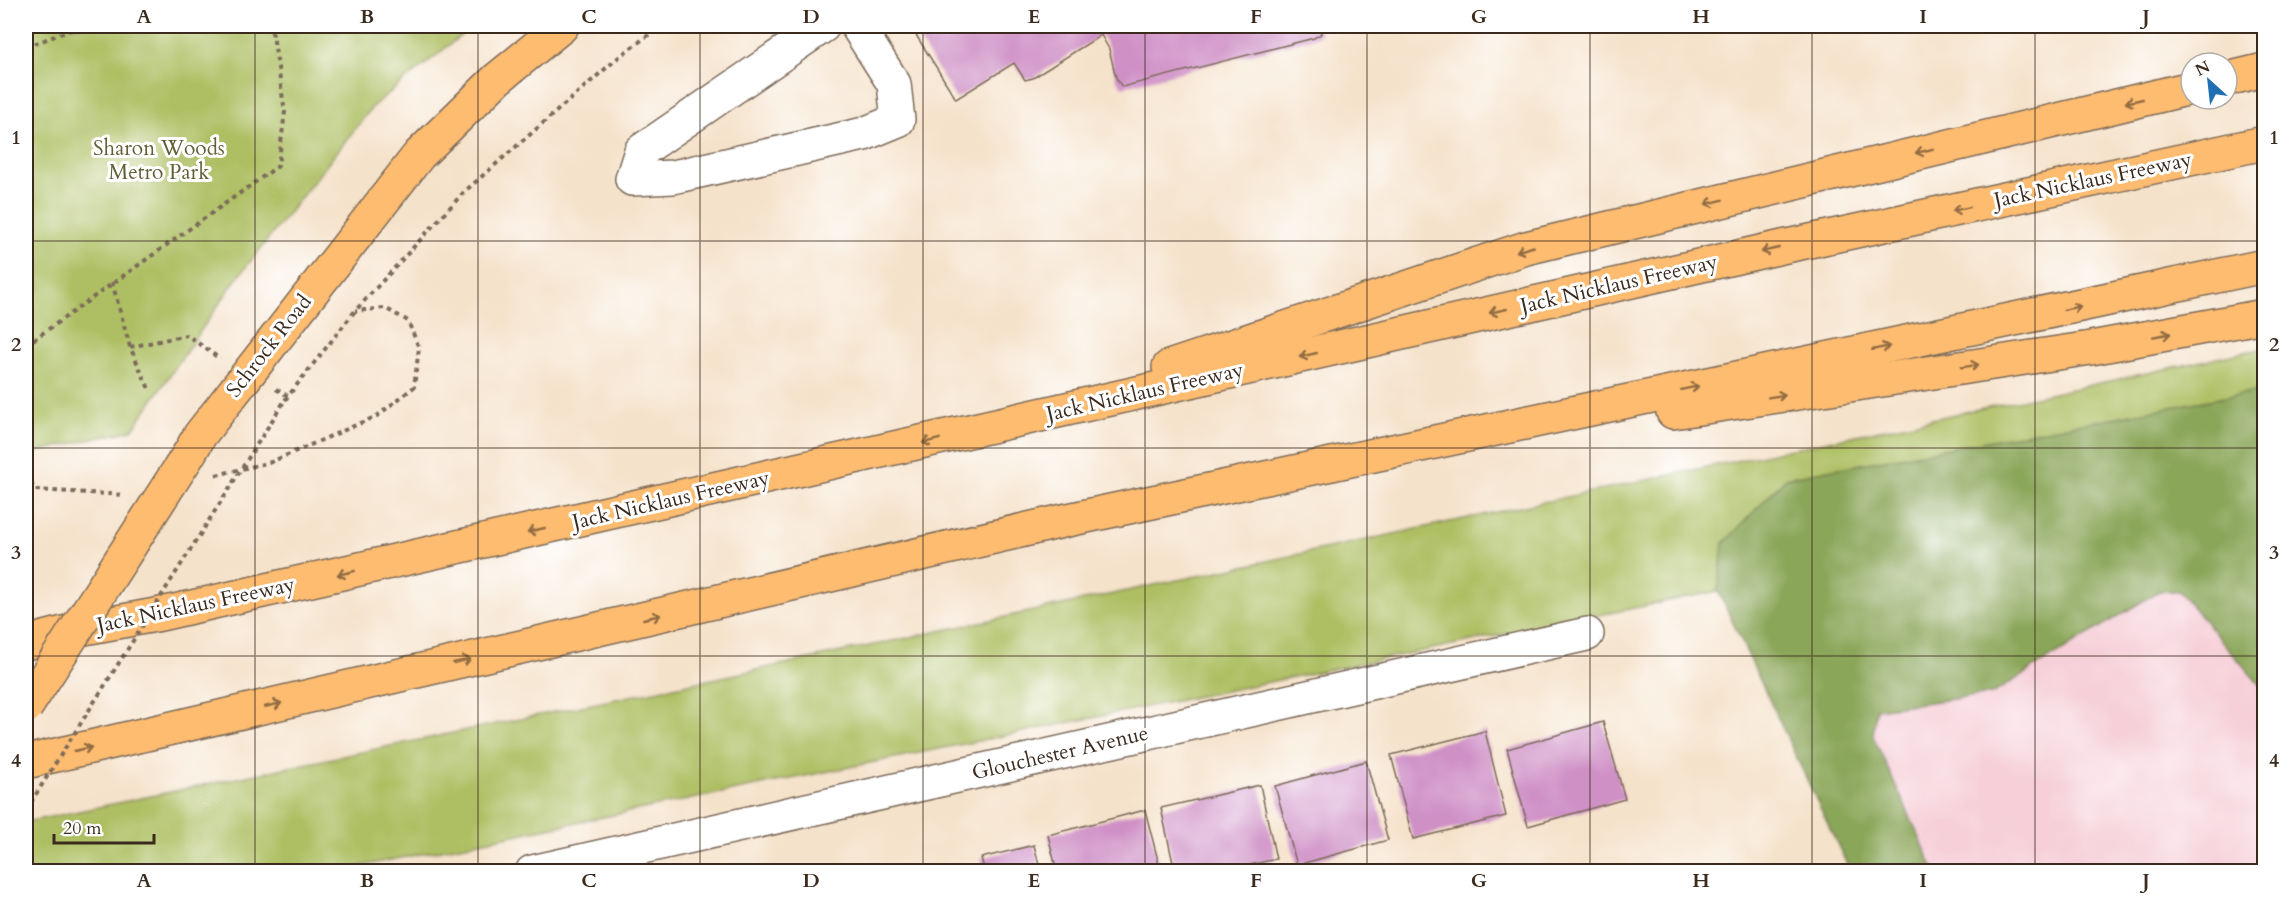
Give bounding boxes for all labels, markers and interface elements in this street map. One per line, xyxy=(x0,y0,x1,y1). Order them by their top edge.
text: A xyxy=(136,3,152,30)
text: B xyxy=(360,3,374,30)
text: C xyxy=(581,3,597,30)
text: D xyxy=(802,3,820,30)
text: E xyxy=(1028,3,1040,30)
text: F xyxy=(1250,3,1262,30)
text: G xyxy=(1471,3,1487,30)
text: H xyxy=(1692,3,1710,30)
text: I xyxy=(1919,3,1927,30)
text: J xyxy=(2139,3,2150,30)
north arrow xyxy=(2179,51,2239,111)
text: N xyxy=(2191,56,2214,81)
one-way arrow xyxy=(2125,96,2144,108)
text: 1 xyxy=(11,124,21,151)
text: 1 xyxy=(2269,124,2279,151)
park label: Sharon Woods Metro Park xyxy=(93,134,225,187)
street label: Jack Nicklaus Freeway xyxy=(1988,145,2195,216)
one-way arrow xyxy=(1915,146,1934,158)
one-way arrow xyxy=(1705,197,1724,209)
one-way arrow xyxy=(1952,203,1971,215)
one-way arrow xyxy=(1516,244,1535,255)
one-way arrow xyxy=(1761,244,1780,256)
street label: Jack Nicklaus Freeway xyxy=(1515,247,1720,321)
street label: Schrock Road xyxy=(220,289,318,403)
one-way arrow xyxy=(2061,302,2081,313)
one-way arrow xyxy=(1489,306,1508,318)
one-way arrow xyxy=(2152,329,2171,340)
text: 2 xyxy=(11,331,21,358)
text: 2 xyxy=(2269,331,2279,358)
one-way arrow xyxy=(1871,342,1890,353)
one-way arrow xyxy=(1299,349,1318,361)
street label: Jack Nicklaus Freeway xyxy=(1041,355,1246,429)
one-way arrow xyxy=(1959,361,1979,372)
one-way arrow xyxy=(1680,382,1699,393)
one-way arrow xyxy=(1767,391,1786,402)
one-way arrow xyxy=(922,435,941,447)
street label: Jack Nicklaus Freeway xyxy=(567,463,772,537)
one-way arrow xyxy=(527,525,546,537)
text: 3 xyxy=(11,539,21,566)
text: 3 xyxy=(2269,539,2279,566)
one-way arrow xyxy=(337,568,356,579)
street label: Jack Nicklaus Freeway xyxy=(91,570,298,641)
one-way arrow xyxy=(643,610,662,622)
one-way arrow xyxy=(453,654,472,666)
one-way arrow xyxy=(263,698,282,710)
street label: Glouchester Avenue xyxy=(969,719,1151,787)
one-way arrow xyxy=(73,742,92,754)
text: 4 xyxy=(11,747,21,774)
text: 4 xyxy=(2269,747,2279,774)
scale bar xyxy=(54,807,154,845)
text: 20 m xyxy=(63,816,102,841)
text: A xyxy=(136,867,152,894)
text: B xyxy=(360,867,374,894)
text: C xyxy=(581,867,597,894)
text: D xyxy=(802,867,820,894)
text: E xyxy=(1028,867,1040,894)
text: F xyxy=(1250,867,1262,894)
text: G xyxy=(1471,867,1487,894)
text: H xyxy=(1692,867,1710,894)
text: I xyxy=(1919,867,1927,894)
text: J xyxy=(2139,867,2150,894)

